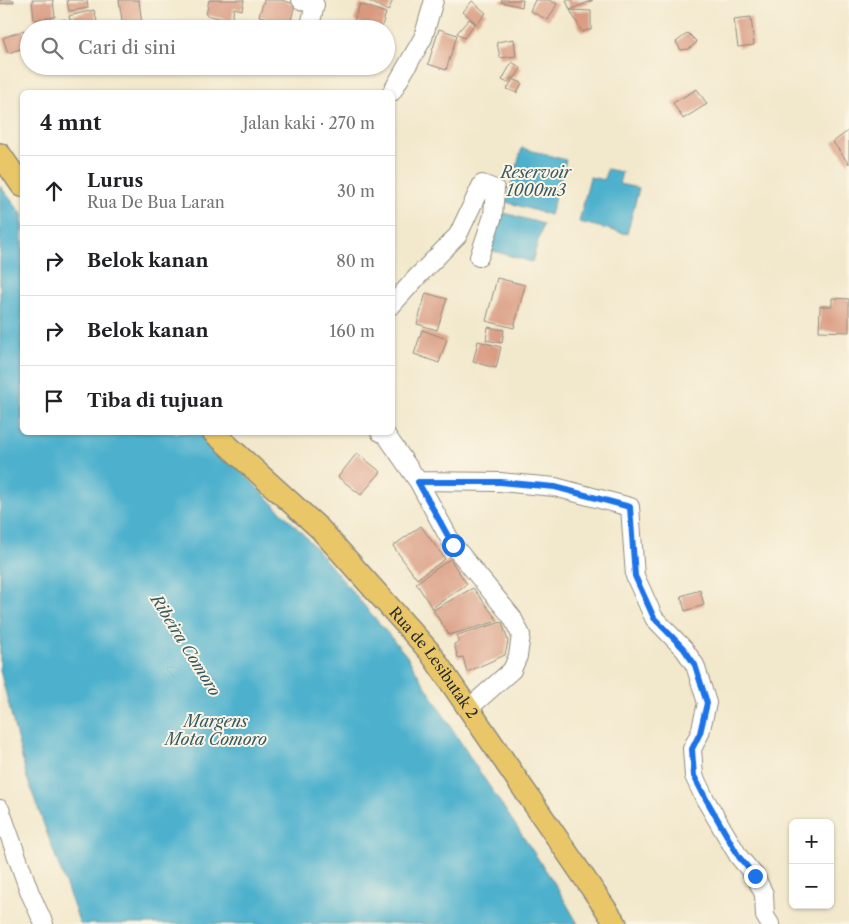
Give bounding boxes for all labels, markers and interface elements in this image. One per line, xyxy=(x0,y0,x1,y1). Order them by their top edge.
search box xyxy=(20,20,395,75)
icon: search xyxy=(38,34,66,62)
text: Cari di sini xyxy=(78,36,176,59)
text: 4 mnt xyxy=(40,110,101,135)
text: Jalan kaki · 270 m xyxy=(243,113,375,133)
water label: Reservoir 1000m3 xyxy=(499,162,573,200)
text: Lurus xyxy=(87,169,143,192)
icon: ahead xyxy=(40,177,68,205)
text: 30 m xyxy=(337,181,375,201)
text: Rua De Bua Laran xyxy=(87,192,225,212)
icon: right xyxy=(40,247,68,275)
text: Belok kanan xyxy=(87,249,209,272)
text: 80 m xyxy=(336,251,375,271)
icon: right xyxy=(40,317,68,345)
text: Belok kanan xyxy=(87,319,209,342)
text: 160 m xyxy=(330,321,375,341)
icon: arrive xyxy=(40,387,68,415)
text: Tiba di tujuan xyxy=(87,389,223,412)
route start xyxy=(442,534,465,557)
water label: Ribeira Comoro xyxy=(146,589,225,700)
street label: Rua de Lesibutak 2 xyxy=(385,603,482,722)
water label: Margens Mota Comoro xyxy=(163,711,267,749)
map controls xyxy=(789,819,834,909)
button: + xyxy=(789,819,834,864)
button: − xyxy=(789,864,834,909)
route end xyxy=(744,865,767,888)

